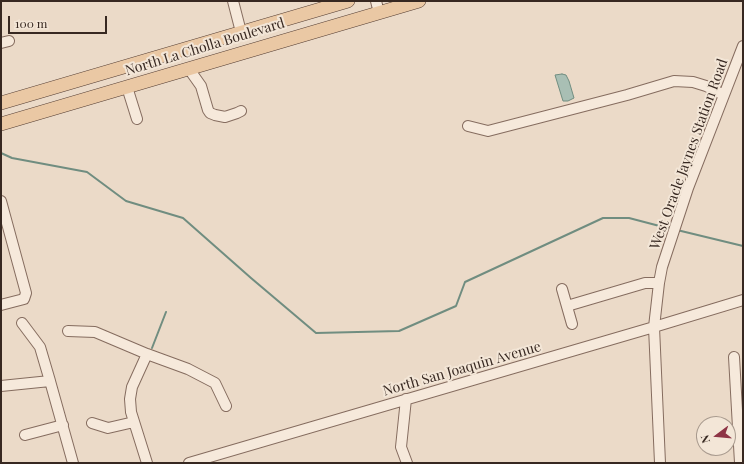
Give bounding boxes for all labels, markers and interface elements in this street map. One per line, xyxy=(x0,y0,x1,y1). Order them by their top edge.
scale bar xyxy=(10,8,109,34)
text: 100 m xyxy=(15,15,47,31)
street label: North La Cholla Boulevard xyxy=(123,15,287,79)
street label: West Oracle Jaynes Station Road xyxy=(647,56,731,252)
street label: North San Joaquin Avenue xyxy=(381,338,543,400)
north arrow xyxy=(696,416,736,456)
text: N xyxy=(697,433,713,445)

